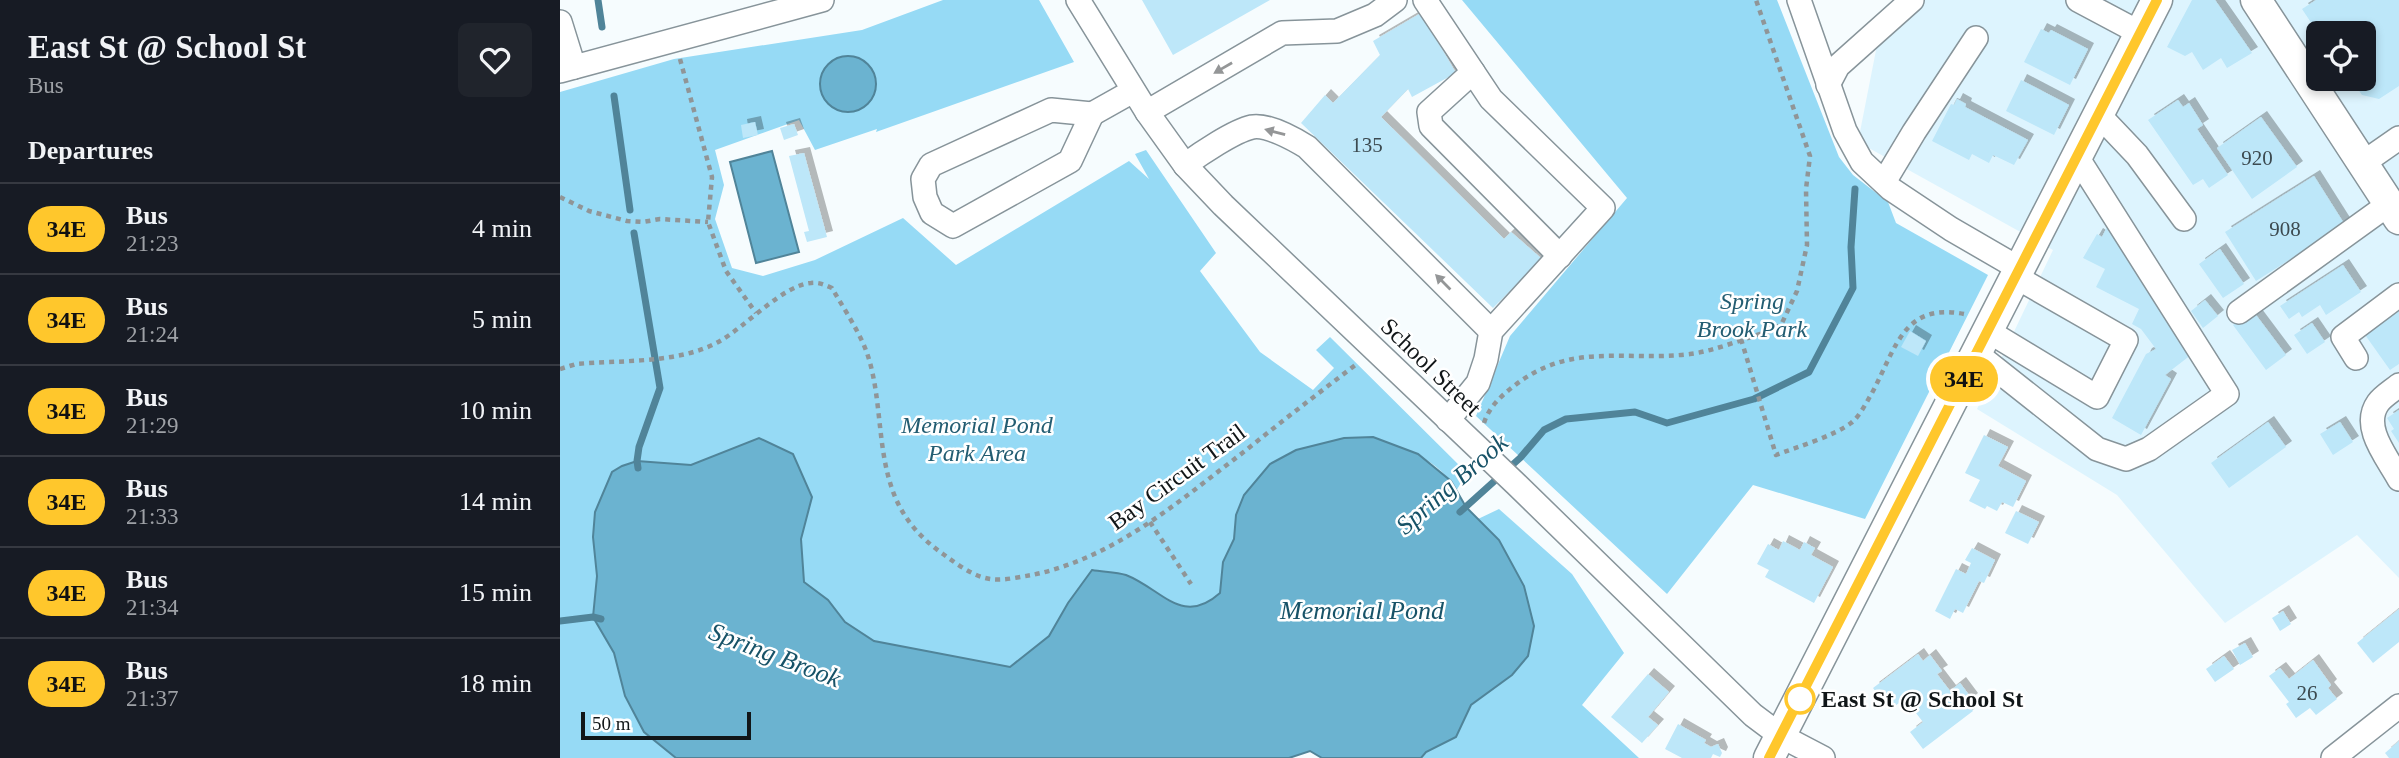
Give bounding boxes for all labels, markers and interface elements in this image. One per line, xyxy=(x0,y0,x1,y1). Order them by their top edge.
map controls xyxy=(2306,21,2376,91)
button: locate xyxy=(2306,21,2376,91)
button: heart xyxy=(458,23,532,97)
text: East St @ School St xyxy=(28,29,306,65)
one-way arrow xyxy=(1213,62,1233,74)
text: Bus xyxy=(28,73,64,98)
one-way arrow xyxy=(1264,126,1286,137)
house number: 135 xyxy=(1351,133,1383,157)
text: Departures xyxy=(28,136,153,165)
house number: 920 xyxy=(2241,146,2273,170)
text: Bus xyxy=(126,201,168,230)
text: 4 min xyxy=(472,214,532,243)
text: 34E xyxy=(46,216,87,242)
house number: 908 xyxy=(2269,217,2301,241)
text: 21:23 xyxy=(126,231,178,256)
one-way arrow xyxy=(1435,275,1452,291)
park label: Spring Brook Park xyxy=(1697,288,1808,342)
text: Bus xyxy=(126,292,168,321)
text: 5 min xyxy=(472,305,532,334)
text: 34E xyxy=(46,307,87,333)
street label: School Street xyxy=(1376,313,1487,421)
text: 21:24 xyxy=(126,322,178,347)
line badge: 34E xyxy=(1924,356,2004,402)
text: 34E xyxy=(1944,366,1984,392)
text: Bus xyxy=(126,383,168,412)
text: 10 min xyxy=(459,396,532,425)
text: 34E xyxy=(46,398,87,424)
park label: Memorial Pond Park Area xyxy=(900,412,1054,466)
text: 21:29 xyxy=(126,413,178,438)
street label: Bay Circuit Trail xyxy=(1104,418,1251,535)
water label: Spring Brook xyxy=(1390,427,1514,540)
text: Bus xyxy=(126,474,168,503)
text: 14 min xyxy=(459,487,532,516)
text: 34E xyxy=(46,489,87,515)
text: 21:33 xyxy=(126,504,178,529)
text: Bus xyxy=(126,565,168,594)
text: 15 min xyxy=(459,578,532,607)
text: 34E xyxy=(46,580,87,606)
text: 21:34 xyxy=(126,595,178,620)
water label: Memorial Pond xyxy=(1279,596,1445,625)
water label: Spring Brook xyxy=(705,617,845,694)
text: Bus xyxy=(126,656,168,685)
text: 18 min xyxy=(459,669,532,698)
text: 34E xyxy=(46,671,87,697)
house number: 26 xyxy=(2297,681,2318,705)
marker: East St @ School St xyxy=(1785,684,1815,714)
text: 21:37 xyxy=(126,686,178,711)
place label: East St @ School St xyxy=(1821,686,2023,713)
scale bar xyxy=(581,709,751,741)
text: 50 m xyxy=(592,713,631,734)

